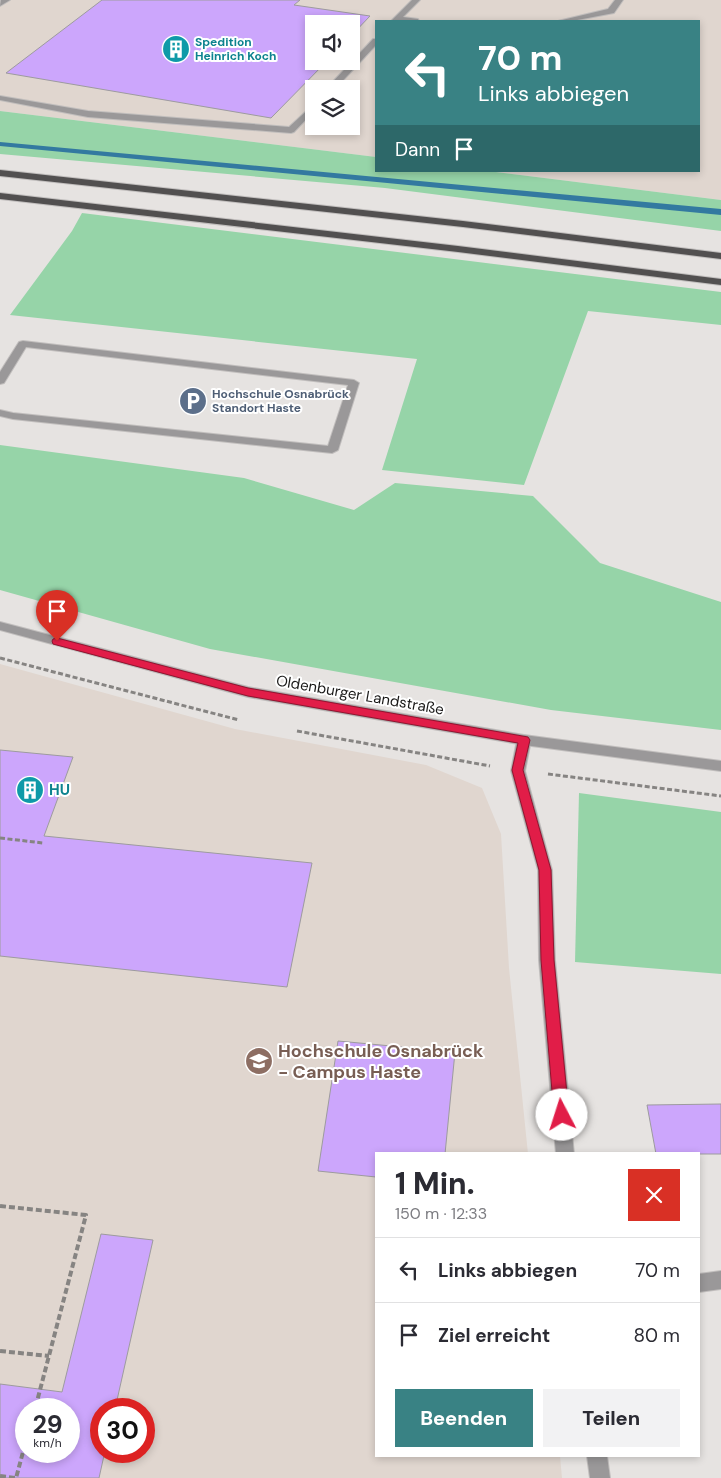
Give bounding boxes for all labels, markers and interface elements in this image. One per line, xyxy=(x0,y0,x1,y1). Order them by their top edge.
map controls xyxy=(305,15,360,135)
button: sound xyxy=(305,15,360,70)
building icon: Spedition Heinrich Koch xyxy=(161,34,191,64)
place label: Spedition Heinrich Koch xyxy=(195,34,277,64)
text: 70 m xyxy=(478,35,562,81)
icon: left xyxy=(395,40,460,105)
text: Links abbiegen xyxy=(478,79,629,108)
button: layers xyxy=(305,80,360,135)
icon: arrive xyxy=(450,135,478,163)
text: Dann xyxy=(395,137,440,162)
parking icon: Hochschule Osnabrück Standort Haste xyxy=(178,386,208,416)
place label: Hochschule Osnabrück Standort Haste xyxy=(212,386,349,416)
pin xyxy=(36,590,78,641)
icon: arrive xyxy=(43,597,71,625)
street label: Oldenburger Landstraße xyxy=(275,670,445,720)
building icon: HU xyxy=(15,775,45,805)
place label: HU xyxy=(49,780,70,800)
place label: Hochschule Osnabrück - Campus Haste xyxy=(278,1039,484,1084)
school or university icon: Hochschule Osnabrück - Campus Haste xyxy=(244,1046,274,1076)
position arrow xyxy=(535,1088,587,1140)
text: 1 Min. xyxy=(395,1164,474,1203)
button: close xyxy=(628,1169,680,1221)
text: 150 m · 12:33 xyxy=(395,1203,487,1224)
icon: left xyxy=(395,1256,423,1284)
text: Links abbiegen xyxy=(438,1258,577,1283)
text: 70 m xyxy=(635,1258,680,1283)
icon: arrive xyxy=(395,1321,423,1349)
text: Ziel erreicht xyxy=(438,1323,550,1348)
text: 80 m xyxy=(633,1323,680,1348)
button: Beenden xyxy=(395,1389,533,1447)
button: Teilen xyxy=(543,1389,680,1447)
speed limit sign: 30 xyxy=(90,1398,155,1463)
text: 29 xyxy=(32,1408,63,1441)
text: km/h xyxy=(33,1435,62,1451)

